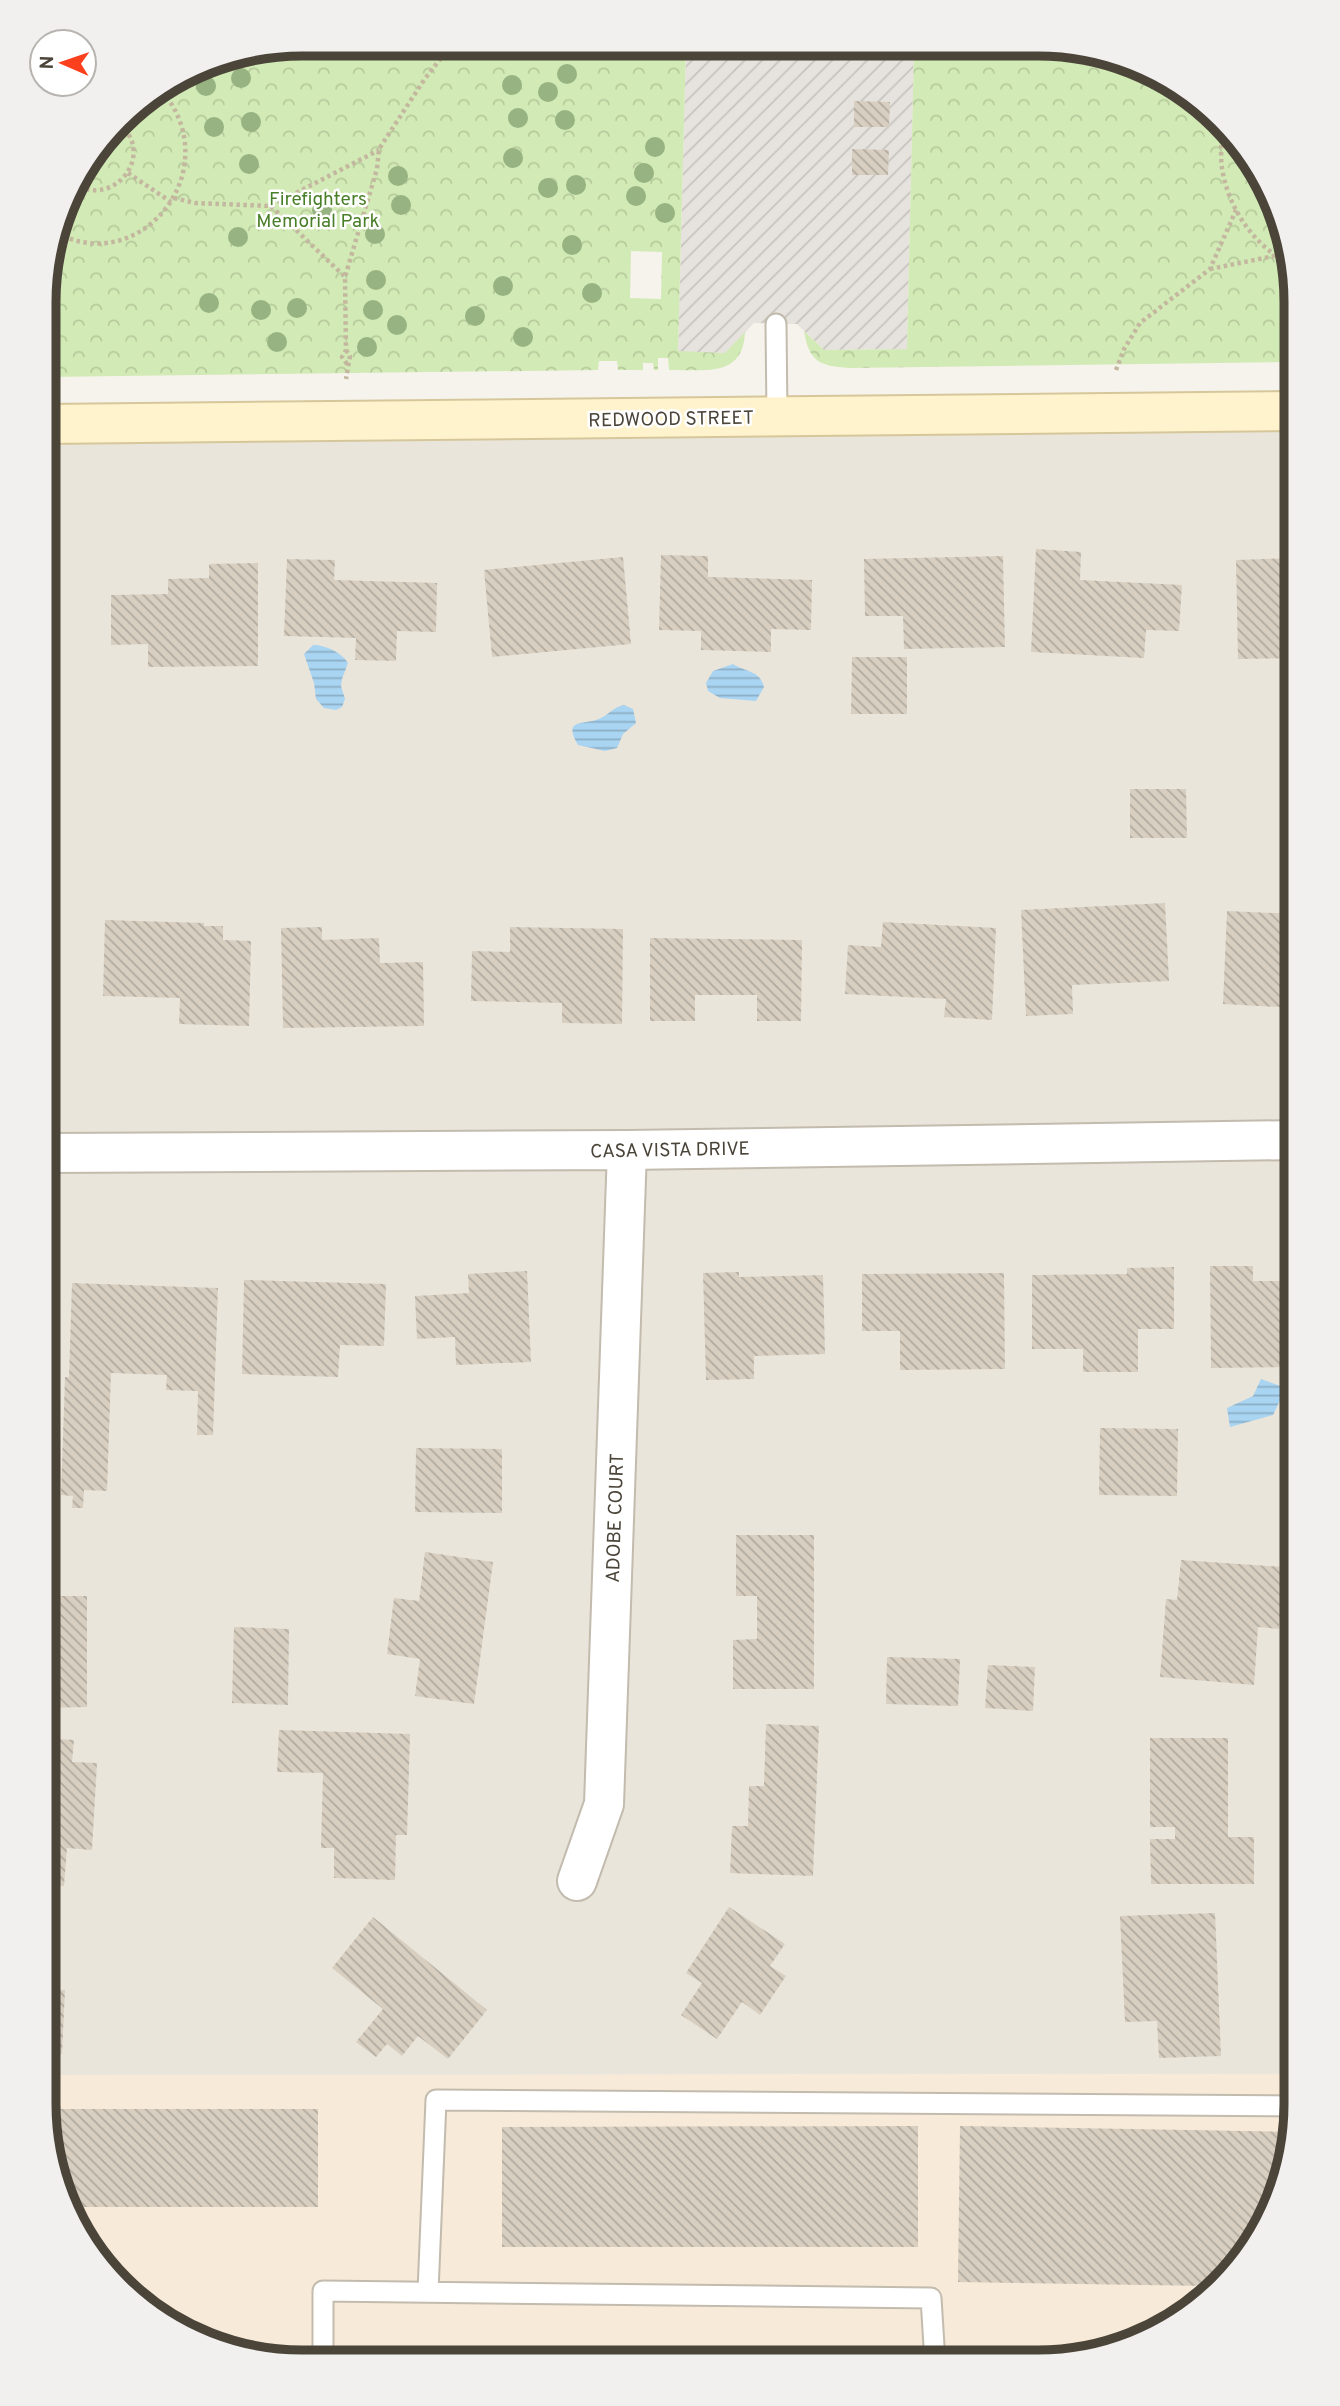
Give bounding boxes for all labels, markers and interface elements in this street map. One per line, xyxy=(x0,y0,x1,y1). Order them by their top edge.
north arrow xyxy=(28,28,98,98)
text: N xyxy=(36,55,60,70)
park label: Firefighters Memorial Park xyxy=(256,188,380,234)
street label: REDWOOD STREET xyxy=(588,407,754,433)
street label: CASA VISTA DRIVE xyxy=(590,1138,750,1164)
street label: ADOBE COURT xyxy=(602,1453,630,1583)

